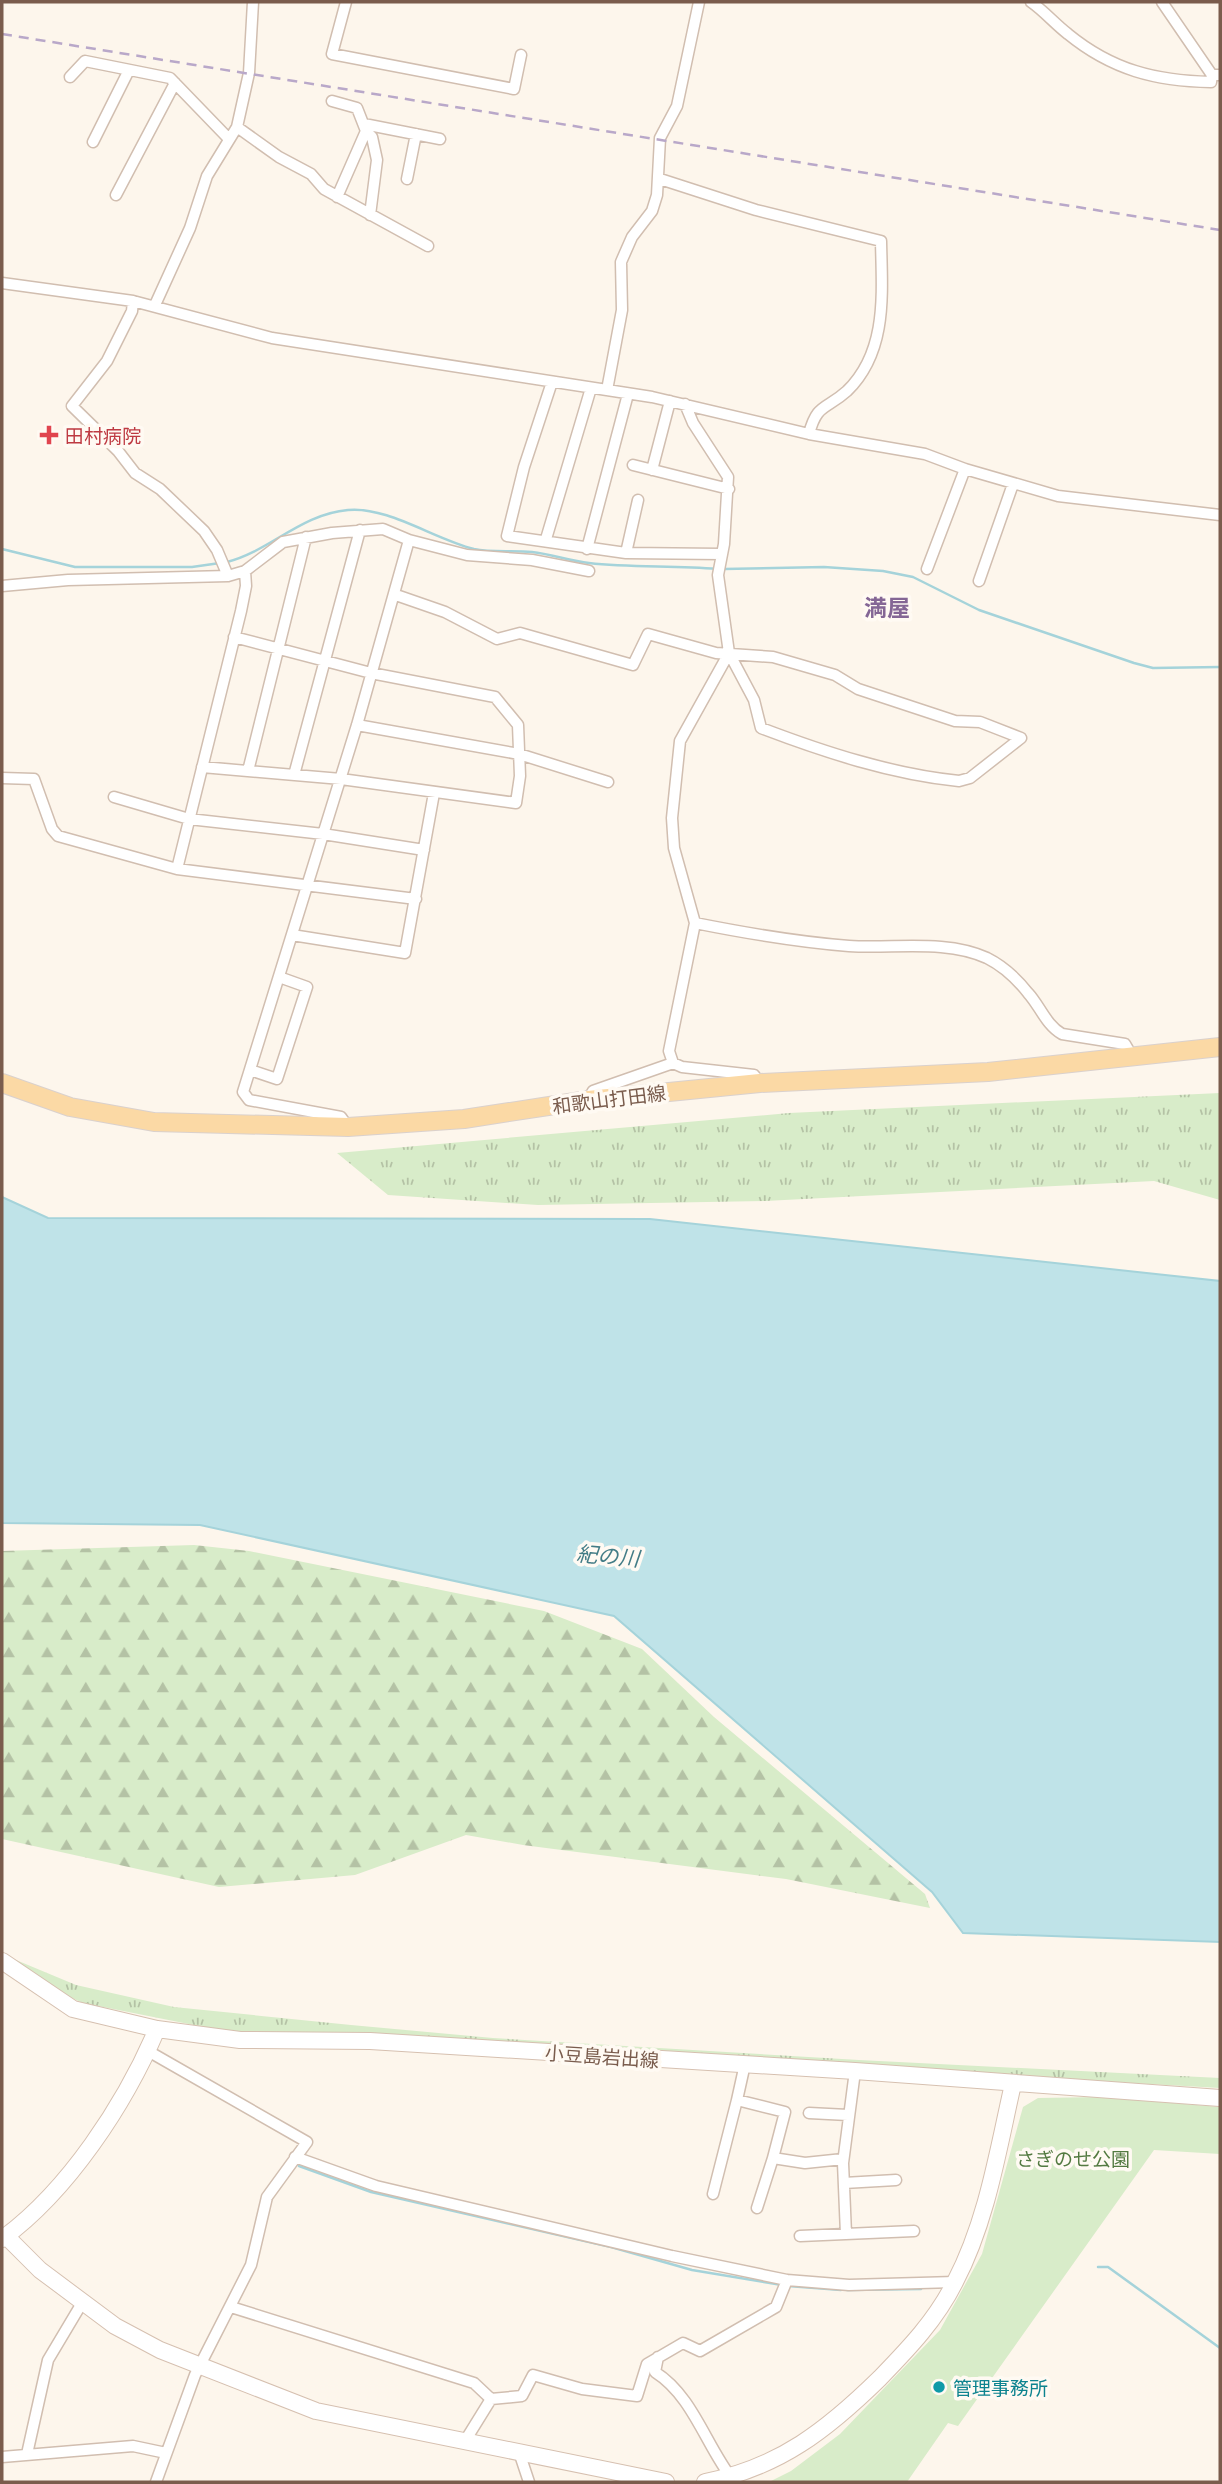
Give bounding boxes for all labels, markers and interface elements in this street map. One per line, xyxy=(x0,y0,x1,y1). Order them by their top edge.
place label: 田村病院 xyxy=(65,424,141,447)
marker: 田村病院 xyxy=(39,425,59,445)
district label: 満屋 xyxy=(864,593,910,621)
street label: 和歌山打田線 xyxy=(551,1081,667,1117)
water label: 紀の川 xyxy=(576,1540,642,1570)
street label: 小豆島岩出線 xyxy=(544,2041,660,2071)
park label: さぎのせ公園 xyxy=(1016,2147,1130,2170)
place label: 管理事務所 xyxy=(953,2376,1048,2399)
marker: 管理事務所 xyxy=(931,2379,947,2395)

